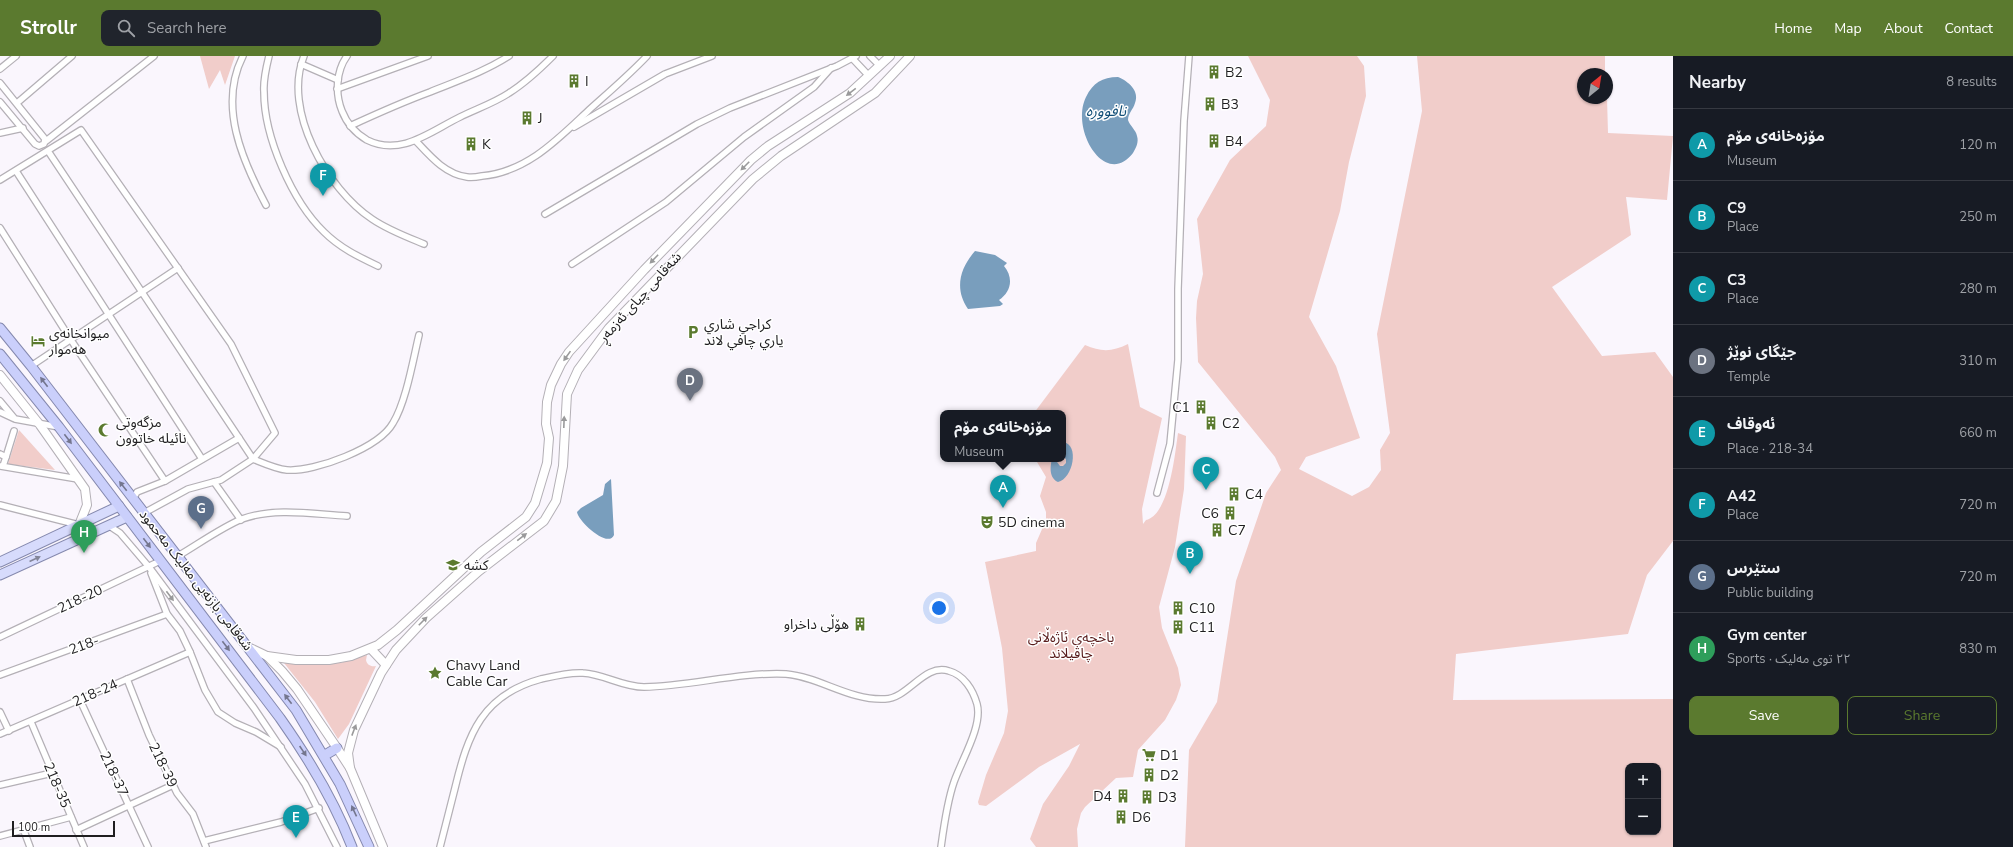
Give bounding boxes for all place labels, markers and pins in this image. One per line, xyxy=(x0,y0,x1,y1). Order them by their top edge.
place label: B2 xyxy=(1225,63,1243,82)
building icon: B2 xyxy=(1206,64,1222,80)
place label: I xyxy=(585,72,589,91)
building icon: I xyxy=(566,73,582,89)
place label: B3 xyxy=(1221,95,1239,114)
building icon: B3 xyxy=(1202,96,1218,112)
place label: J xyxy=(537,109,543,128)
building icon: J xyxy=(519,110,535,126)
place label: B4 xyxy=(1225,132,1243,151)
building icon: B4 xyxy=(1206,133,1222,149)
place label: K xyxy=(482,135,491,154)
building icon: K xyxy=(463,136,479,152)
pin: F xyxy=(310,163,336,196)
place label: كراجي شاري ياري چافي لاند xyxy=(704,315,783,351)
place label: میوانخانەی هەموار xyxy=(48,324,109,359)
parking icon: كراجي شاري ياري چافي لاند xyxy=(685,324,701,340)
hotel icon: میوانخانەی هەموار xyxy=(30,333,46,349)
pin: D xyxy=(677,368,703,401)
place label: C1 xyxy=(1172,398,1190,417)
building icon: C1 xyxy=(1193,399,1209,415)
place label: مزگەوتی نائیلە خاتوون xyxy=(116,413,187,448)
place label: C2 xyxy=(1222,414,1240,433)
building icon: C2 xyxy=(1203,415,1219,431)
mosque icon: مزگەوتی نائیلە خاتوون xyxy=(97,422,113,438)
pin: C xyxy=(1193,457,1219,490)
pin: A xyxy=(990,475,1016,508)
place label: C4 xyxy=(1245,485,1263,504)
building icon: C4 xyxy=(1226,486,1242,502)
pin: G xyxy=(188,496,214,529)
place label: C6 xyxy=(1201,504,1219,523)
building icon: C6 xyxy=(1222,505,1238,521)
place label: 5D cinema xyxy=(998,513,1065,532)
theatre icon: 5D cinema xyxy=(979,514,995,530)
pin: H xyxy=(71,520,97,553)
place label: C7 xyxy=(1228,521,1246,540)
building icon: C7 xyxy=(1209,522,1225,538)
pin: B xyxy=(1177,541,1203,574)
place label: كشه xyxy=(464,556,489,575)
school or university icon: كشه xyxy=(445,557,461,573)
place label: C10 xyxy=(1189,599,1215,618)
building icon: C10 xyxy=(1170,600,1186,616)
place label: هۆڵی داخراو xyxy=(784,614,849,634)
building icon: هۆڵی داخراو xyxy=(852,616,868,632)
place label: C11 xyxy=(1189,618,1215,637)
building icon: C11 xyxy=(1170,619,1186,635)
place label: Chavy Land Cable Car xyxy=(446,656,520,691)
place icon: Chavy Land Cable Car xyxy=(427,665,443,681)
place label: D1 xyxy=(1160,746,1179,765)
supermarket icon: D1 xyxy=(1141,747,1157,763)
place label: D2 xyxy=(1160,766,1179,785)
building icon: D2 xyxy=(1141,767,1157,783)
place label: D4 xyxy=(1093,787,1112,806)
building icon: D4 xyxy=(1115,788,1131,804)
place label: D3 xyxy=(1158,788,1177,807)
building icon: D3 xyxy=(1139,789,1155,805)
pin: E xyxy=(283,805,309,838)
place label: D6 xyxy=(1132,808,1151,827)
building icon: D6 xyxy=(1113,809,1129,825)

